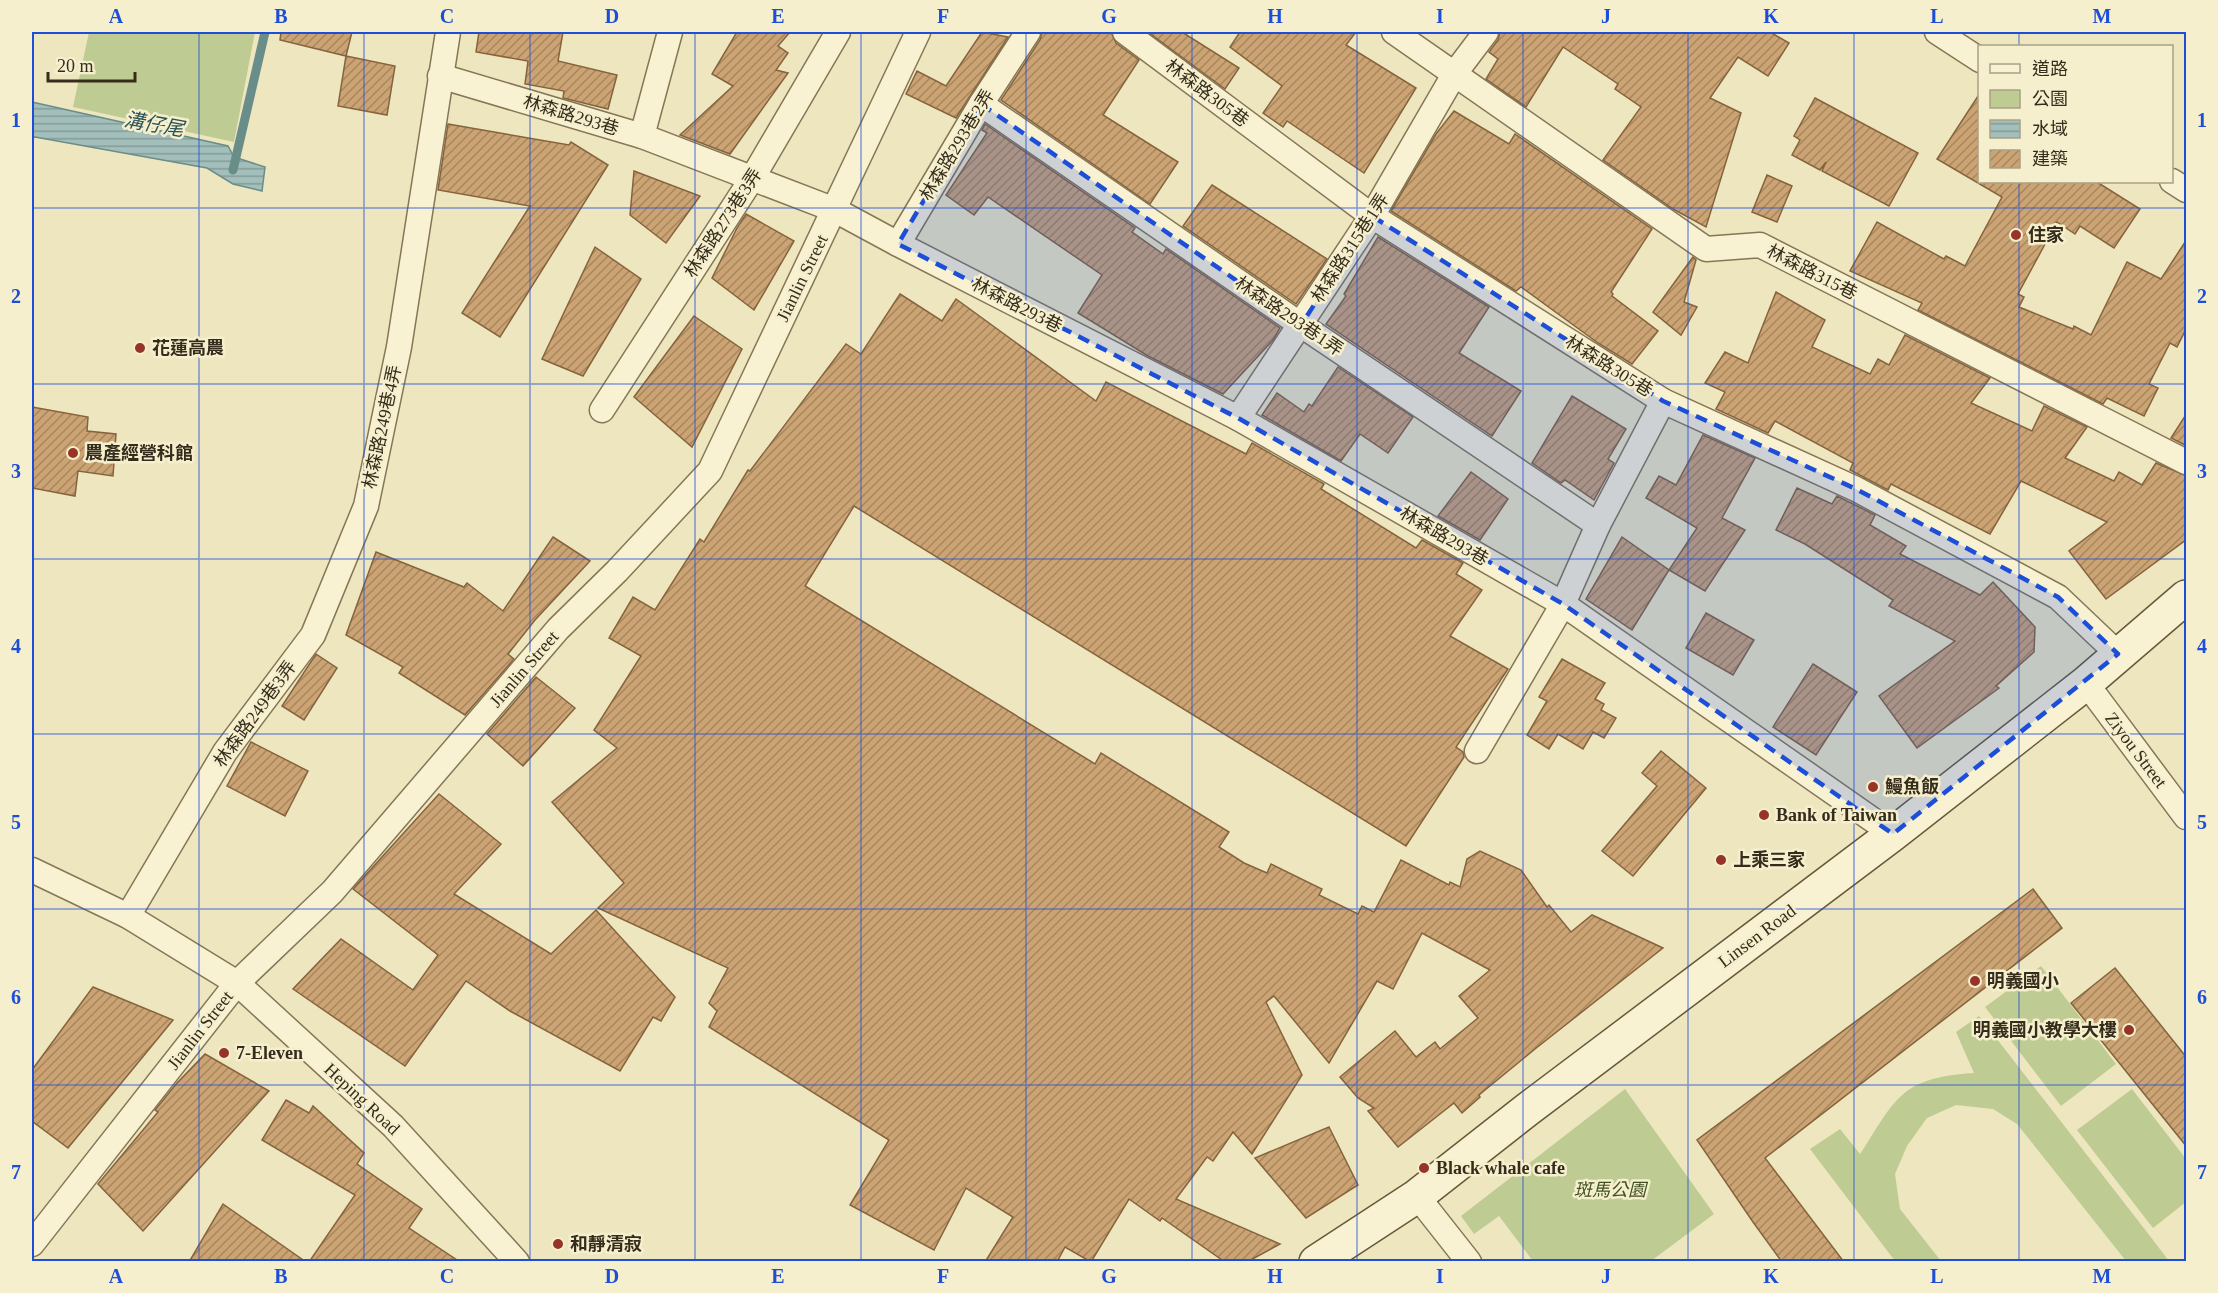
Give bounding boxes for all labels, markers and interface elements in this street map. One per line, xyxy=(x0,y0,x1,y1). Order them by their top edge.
text: A xyxy=(109,5,124,27)
text: B xyxy=(274,5,288,27)
text: C xyxy=(440,5,454,27)
text: D xyxy=(605,5,619,27)
text: E xyxy=(771,5,785,27)
text: F xyxy=(937,5,949,27)
text: G xyxy=(1101,5,1117,27)
text: H xyxy=(1267,5,1283,27)
text: I xyxy=(1436,5,1444,27)
text: J xyxy=(1601,5,1611,27)
text: K xyxy=(1763,5,1779,27)
text: L xyxy=(1930,5,1944,27)
text: M xyxy=(2093,5,2112,27)
scale bar xyxy=(48,45,135,83)
legend xyxy=(1978,45,2173,183)
street label: 林森路305巷 xyxy=(1161,55,1253,131)
text: 20 m xyxy=(57,56,94,76)
text: 道路 xyxy=(2032,59,2068,79)
street label: 林森路293巷2弄 xyxy=(916,86,998,204)
text: 公園 xyxy=(2032,89,2068,109)
street label: 林森路293巷 xyxy=(521,91,621,139)
water label: 溝仔尾 xyxy=(123,108,187,140)
text: 1 xyxy=(11,109,21,131)
text: 1 xyxy=(2197,109,2207,131)
text: 水域 xyxy=(2032,119,2068,139)
text: 建築 xyxy=(2032,149,2068,169)
street label: 林森路273巷3弄 xyxy=(680,165,766,281)
street label: 林森路315巷1弄 xyxy=(1307,190,1393,306)
place label: 住家 xyxy=(2028,225,2064,245)
marker: 住家 xyxy=(2009,228,2023,242)
street label: Jianlin Street xyxy=(772,231,832,325)
street label: 林森路315巷 xyxy=(1763,241,1861,303)
street label: 林森路293巷1弄 xyxy=(1231,272,1347,360)
street label: 林森路293巷 xyxy=(968,274,1066,336)
text: 2 xyxy=(11,285,21,307)
text: 2 xyxy=(2197,285,2207,307)
street label: 林森路305巷 xyxy=(1562,331,1656,401)
place label: 花蓮高農 xyxy=(152,338,224,358)
marker: 花蓮高農 xyxy=(133,341,147,355)
street label: 林森路249巷4弄 xyxy=(359,363,405,491)
place label: 農產經營科館 xyxy=(85,443,193,463)
marker: 農產經營科館 xyxy=(66,446,80,460)
text: 3 xyxy=(11,460,21,482)
text: 3 xyxy=(2197,460,2207,482)
street label: 林森路293巷 xyxy=(1396,503,1492,569)
street label: Jianlin Street xyxy=(485,627,563,711)
text: 4 xyxy=(11,635,21,657)
text: 4 xyxy=(2197,635,2207,657)
street label: 林森路249巷3弄 xyxy=(210,657,300,771)
street label: Ziyou Street xyxy=(2101,708,2171,792)
place label: 鰻魚飯 xyxy=(1885,776,1939,797)
marker: 鰻魚飯 xyxy=(1866,780,1880,794)
place label: Bank of Taiwan xyxy=(1776,805,1897,825)
marker: Bank of Taiwan xyxy=(1757,808,1771,822)
text: 5 xyxy=(11,811,21,833)
text: 5 xyxy=(2197,811,2207,833)
place label: 上乘三家 xyxy=(1733,850,1805,870)
marker: 上乘三家 xyxy=(1714,853,1728,867)
street label: Linsen Road xyxy=(1714,900,1800,972)
place label: 明義國小 xyxy=(1987,971,2059,991)
marker: 明義國小 xyxy=(1968,974,1982,988)
text: 6 xyxy=(11,986,21,1008)
text: 6 xyxy=(2197,986,2207,1008)
street label: Jianlin Street xyxy=(163,987,237,1073)
place label: 明義國小教學大樓 xyxy=(1973,1020,2117,1040)
marker: 明義國小教學大樓 xyxy=(2122,1023,2136,1037)
place label: 7-Eleven xyxy=(236,1043,303,1063)
marker: 7-Eleven xyxy=(217,1046,231,1060)
street label: Heping Road xyxy=(320,1059,404,1139)
place label: Black whale cafe xyxy=(1436,1158,1565,1178)
text: 7 xyxy=(11,1161,21,1183)
marker: Black whale cafe xyxy=(1417,1161,1431,1175)
text: 7 xyxy=(2197,1161,2207,1183)
park label: 斑馬公園 xyxy=(1574,1180,1649,1200)
place label: 和靜清寂 xyxy=(570,1234,642,1254)
marker: 和靜清寂 xyxy=(551,1237,565,1251)
text: A xyxy=(109,1265,124,1287)
text: B xyxy=(274,1265,288,1287)
text: C xyxy=(440,1265,454,1287)
text: D xyxy=(605,1265,619,1287)
text: E xyxy=(771,1265,785,1287)
text: F xyxy=(937,1265,949,1287)
text: G xyxy=(1101,1265,1117,1287)
text: H xyxy=(1267,1265,1283,1287)
text: I xyxy=(1436,1265,1444,1287)
text: J xyxy=(1601,1265,1611,1287)
text: K xyxy=(1763,1265,1779,1287)
text: L xyxy=(1930,1265,1944,1287)
text: M xyxy=(2093,1265,2112,1287)

